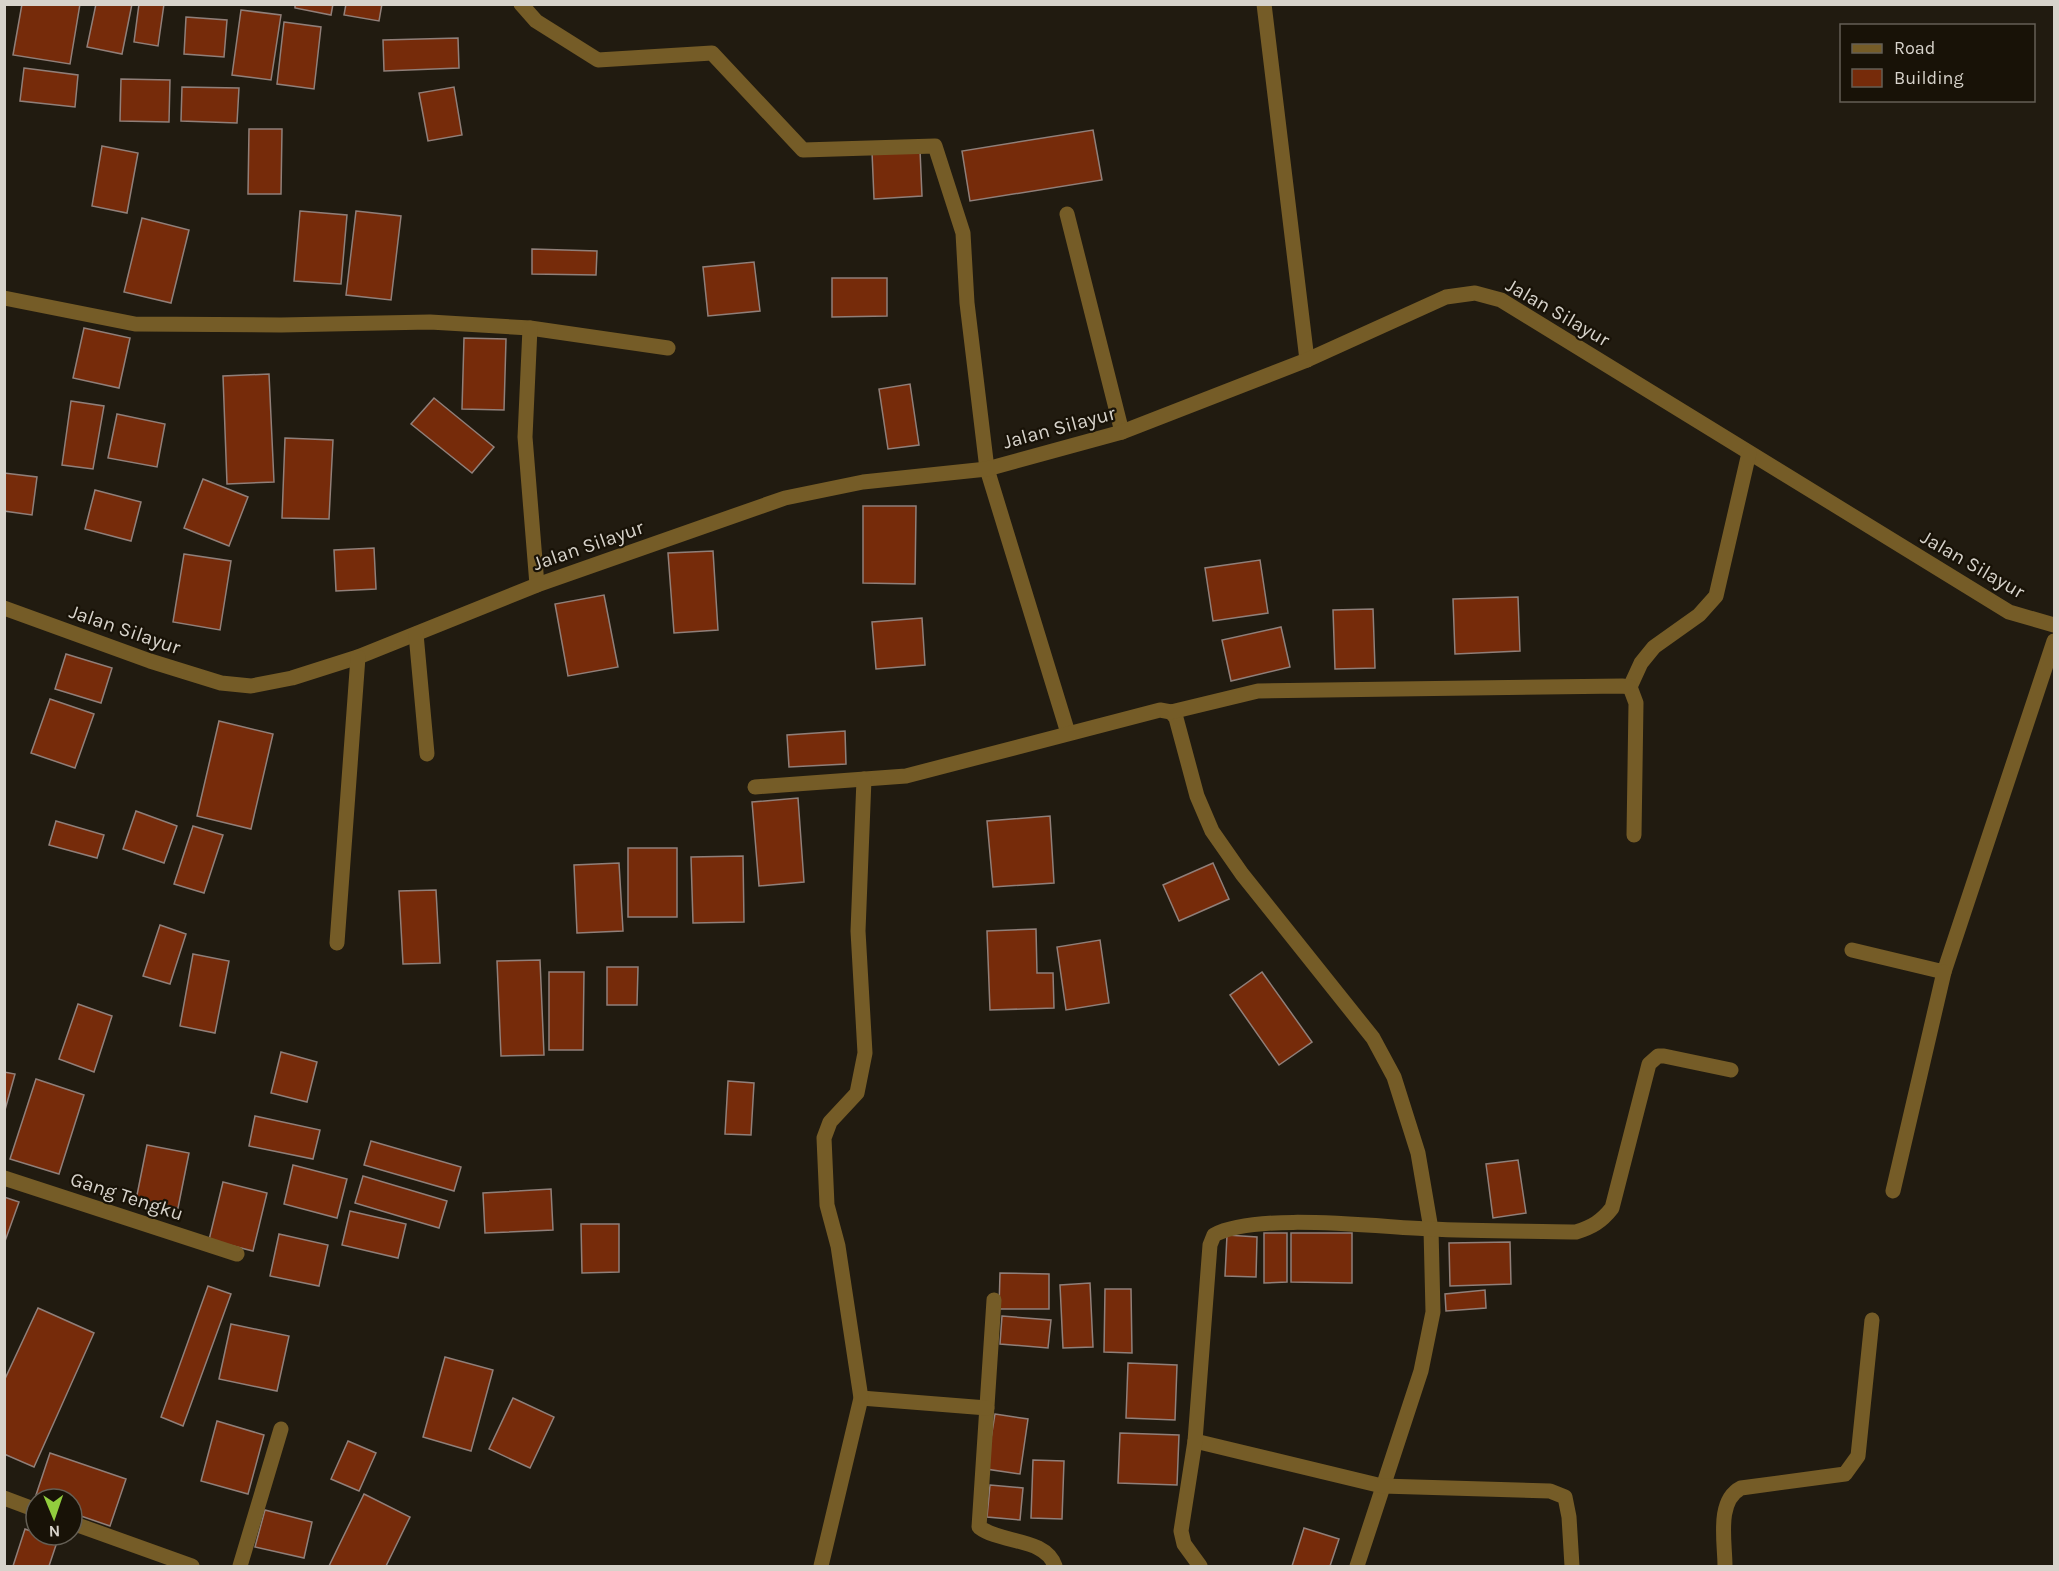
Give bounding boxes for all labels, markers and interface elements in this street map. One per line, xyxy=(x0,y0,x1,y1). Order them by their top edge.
legend xyxy=(1840,24,2035,102)
text: Road xyxy=(1894,37,1935,59)
text: Building xyxy=(1894,67,1964,89)
street label: Jalan Silayur xyxy=(1502,274,1614,352)
street label: Jalan Silayur xyxy=(1000,401,1119,454)
street label: Jalan Silayur xyxy=(530,515,647,575)
street label: Jalan Silayur xyxy=(1917,526,2029,604)
street label: Jalan Silayur xyxy=(66,600,184,659)
street label: Gang Tengku xyxy=(67,1167,186,1226)
north arrow xyxy=(24,1487,84,1547)
text: N xyxy=(48,1522,61,1541)

